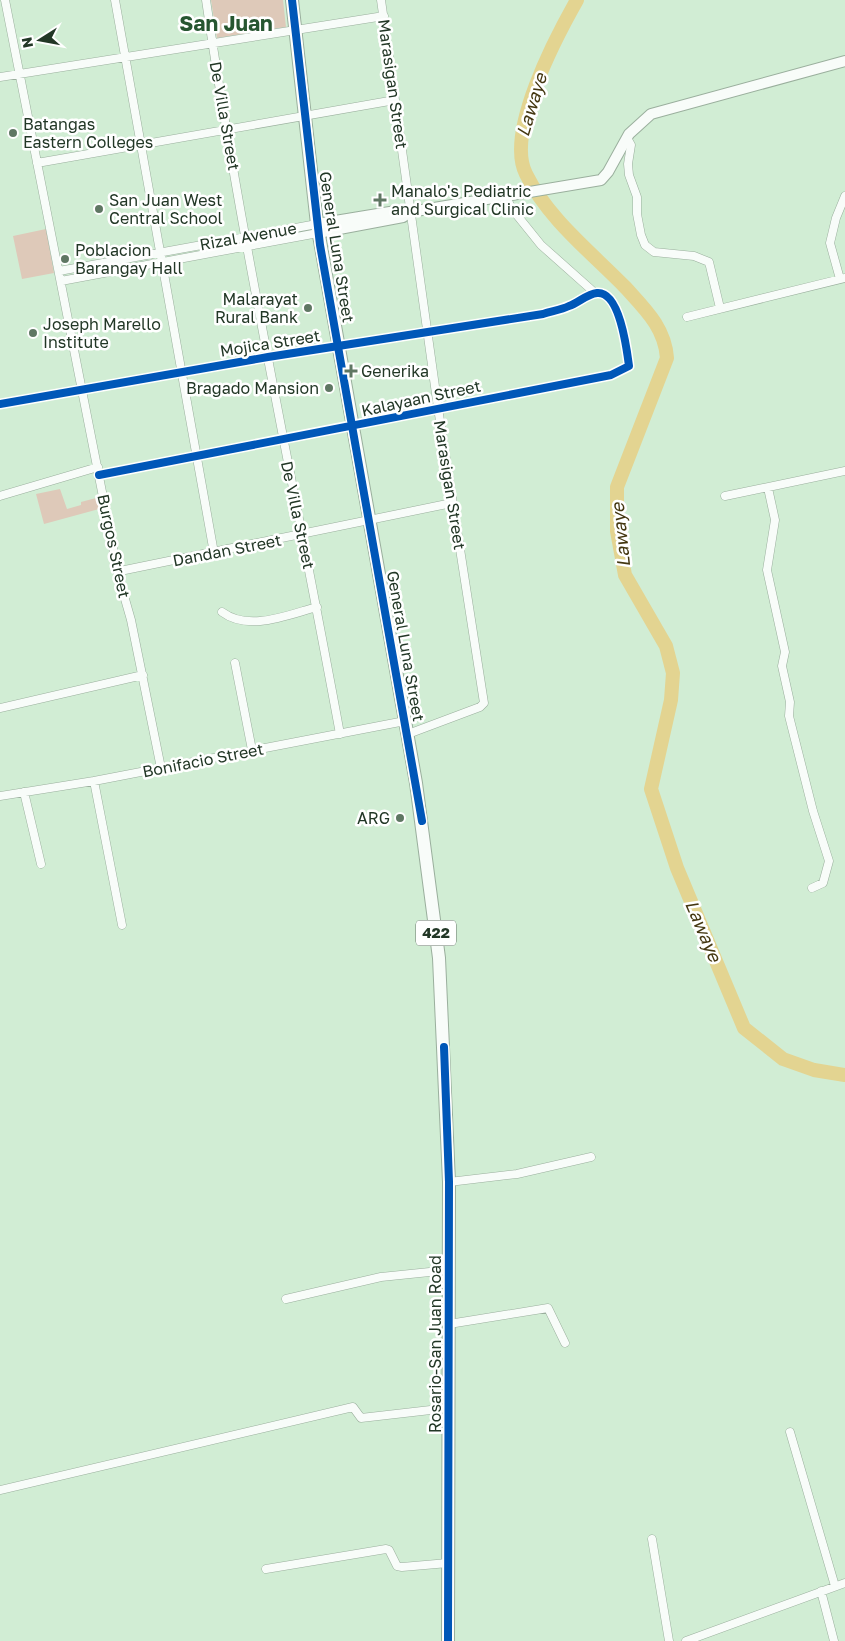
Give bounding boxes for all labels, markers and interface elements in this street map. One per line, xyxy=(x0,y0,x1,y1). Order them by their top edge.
district label: San Juan xyxy=(179,10,273,36)
north arrow xyxy=(15,15,65,65)
street label: Marasigan Street xyxy=(374,18,412,150)
text: N xyxy=(17,36,36,49)
street label: De Villa Street xyxy=(206,60,244,172)
water label: Lawaye xyxy=(511,69,551,139)
place label: Batangas Eastern Colleges xyxy=(23,114,153,152)
marker: Batangas Eastern Colleges xyxy=(7,127,19,139)
street label: General Luna Street xyxy=(315,170,359,324)
place label: Manalo's Pediatric and Surgical Clinic xyxy=(391,181,534,219)
place label: San Juan West Central School xyxy=(109,190,223,228)
marker: Manalo's Pediatric and Surgical Clinic xyxy=(373,193,387,207)
marker: San Juan West Central School xyxy=(93,203,105,215)
street label: Rizal Avenue xyxy=(198,218,298,254)
place label: Poblacion Barangay Hall xyxy=(75,240,183,278)
marker: Poblacion Barangay Hall xyxy=(59,253,71,265)
place label: Malarayat Rural Bank xyxy=(215,289,298,327)
marker: Malarayat Rural Bank xyxy=(302,302,314,314)
place label: Joseph Marello Institute xyxy=(43,314,161,352)
street label: Mojica Street xyxy=(219,325,321,361)
marker: Joseph Marello Institute xyxy=(27,327,39,339)
place label: Generika xyxy=(361,361,429,381)
marker: Generika xyxy=(345,365,357,377)
street label: Kalayaan Street xyxy=(359,376,483,420)
place label: Bragado Mansion xyxy=(186,378,319,398)
marker: Bragado Mansion xyxy=(323,382,335,394)
street label: Marasigan Street xyxy=(430,419,470,551)
street label: De Villa Street xyxy=(277,459,319,571)
street label: Burgos Street xyxy=(93,492,135,600)
water label: Lawaye xyxy=(606,500,634,568)
street label: Dandan Street xyxy=(171,530,283,570)
street label: General Luna Street xyxy=(383,569,429,723)
street label: Bonifacio Street xyxy=(141,738,265,782)
place label: ARG xyxy=(357,808,390,828)
marker: ARG xyxy=(394,812,406,824)
water label: Lawaye xyxy=(681,897,727,966)
road number: 422 xyxy=(416,920,456,946)
street label: Rosario-San Juan Road xyxy=(425,1255,445,1433)

